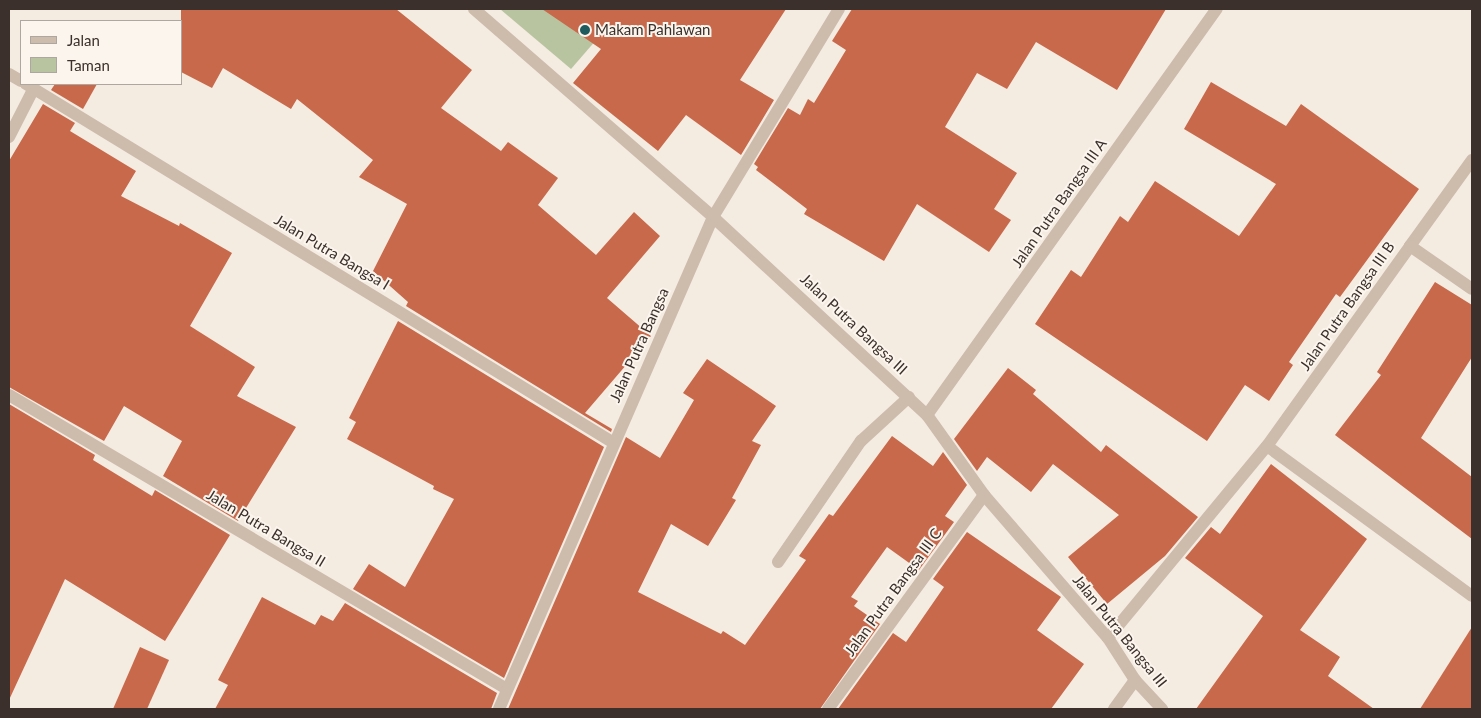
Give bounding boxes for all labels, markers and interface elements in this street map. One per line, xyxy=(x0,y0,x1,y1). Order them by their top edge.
legend xyxy=(20,20,182,85)
place label: Makam Pahlawan xyxy=(595,21,710,39)
marker: Makam Pahlawan xyxy=(579,24,591,36)
text: Jalan xyxy=(67,31,100,49)
text: Taman xyxy=(67,56,110,74)
street label: Jalan Putra Bangsa III A xyxy=(1008,135,1110,271)
street label: Jalan Putra Bangsa I xyxy=(271,210,393,294)
street label: Jalan Putra Bangsa III B xyxy=(1296,238,1398,374)
street label: Jalan Putra Bangsa III xyxy=(797,270,911,378)
street label: Jalan Putra Bangsa xyxy=(606,285,672,405)
street label: Jalan Putra Bangsa II xyxy=(203,485,329,571)
street label: Jalan Putra Bangsa III C xyxy=(841,525,945,659)
street label: Jalan Putra Bangsa III xyxy=(1069,571,1171,691)

